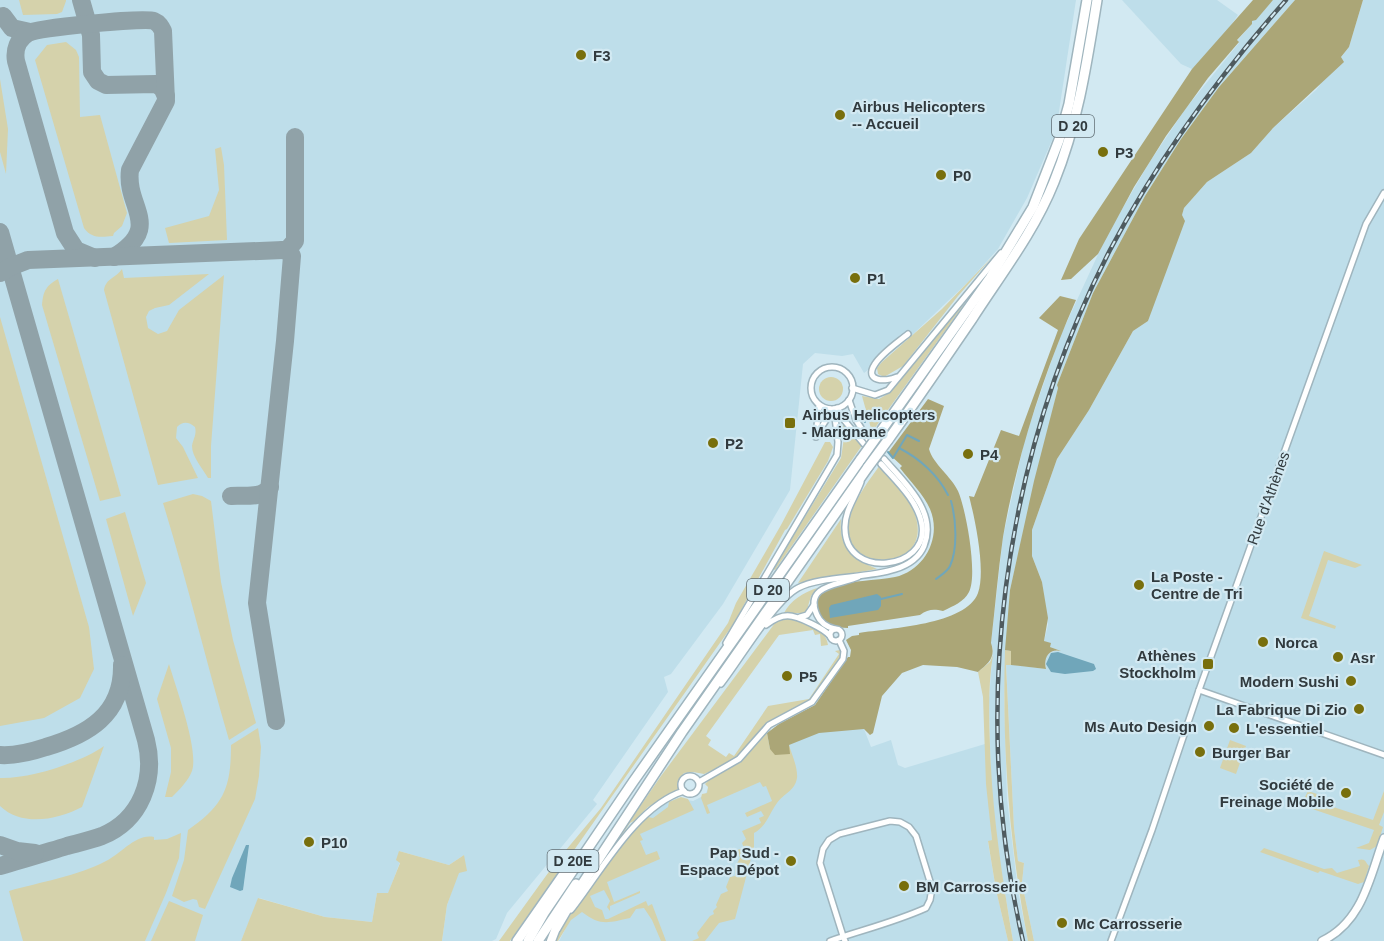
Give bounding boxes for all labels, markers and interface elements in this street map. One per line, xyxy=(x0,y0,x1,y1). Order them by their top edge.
place label: F3 xyxy=(593,47,611,64)
marker: F3 xyxy=(574,48,588,62)
place label: Airbus Helicopters -- Accueil xyxy=(852,98,985,132)
marker: Airbus Helicopters -- Accueil xyxy=(833,108,847,122)
road number: D 20 xyxy=(1052,115,1094,137)
place label: P3 xyxy=(1115,144,1133,161)
marker: P3 xyxy=(1096,145,1110,159)
place label: P0 xyxy=(953,167,971,184)
marker: P0 xyxy=(934,168,948,182)
place label: P1 xyxy=(867,270,885,287)
marker: P1 xyxy=(848,271,862,285)
place label: Airbus Helicopters - Marignane xyxy=(802,406,935,440)
marker: Airbus Helicopters - Marignane xyxy=(783,416,797,430)
place label: P2 xyxy=(725,435,743,452)
marker: P2 xyxy=(706,436,720,450)
place label: P4 xyxy=(980,446,999,463)
marker: P4 xyxy=(961,447,975,461)
street label: Rue d'Athènes xyxy=(1243,449,1293,547)
place label: La Poste - Centre de Tri xyxy=(1151,568,1243,602)
marker: La Poste - Centre de Tri xyxy=(1132,578,1146,592)
road number: D 20 xyxy=(747,579,789,601)
place label: Norca xyxy=(1275,634,1318,651)
marker: Norca xyxy=(1256,635,1270,649)
place label: Athènes Stockholm xyxy=(1119,647,1196,681)
place label: Asr xyxy=(1350,649,1375,666)
marker: Asr xyxy=(1331,650,1345,664)
marker: Athènes Stockholm xyxy=(1201,657,1215,671)
place label: P5 xyxy=(799,668,817,685)
marker: P5 xyxy=(780,669,794,683)
place label: Modern Sushi xyxy=(1240,673,1339,690)
marker: Modern Sushi xyxy=(1344,674,1358,688)
place label: La Fabrique Di Zio xyxy=(1216,701,1347,718)
marker: La Fabrique Di Zio xyxy=(1352,702,1366,716)
place label: Ms Auto Design xyxy=(1084,718,1197,735)
marker: Ms Auto Design xyxy=(1202,719,1216,733)
place label: L'essentiel xyxy=(1246,720,1323,737)
marker: L'essentiel xyxy=(1227,721,1241,735)
place label: Burger Bar xyxy=(1212,744,1291,761)
marker: Burger Bar xyxy=(1193,745,1207,759)
place label: Société de Freinage Mobile xyxy=(1220,776,1334,810)
marker: Société de Freinage Mobile xyxy=(1339,786,1353,800)
place label: P10 xyxy=(321,834,348,851)
marker: P10 xyxy=(302,835,316,849)
place label: Pap Sud - Espace Dépot xyxy=(680,844,779,878)
road number: D 20E xyxy=(548,850,598,872)
marker: Pap Sud - Espace Dépot xyxy=(784,854,798,868)
place label: BM Carrosserie xyxy=(916,878,1027,895)
marker: BM Carrosserie xyxy=(897,879,911,893)
place label: Mc Carrosserie xyxy=(1074,915,1182,932)
marker: Mc Carrosserie xyxy=(1055,916,1069,930)

